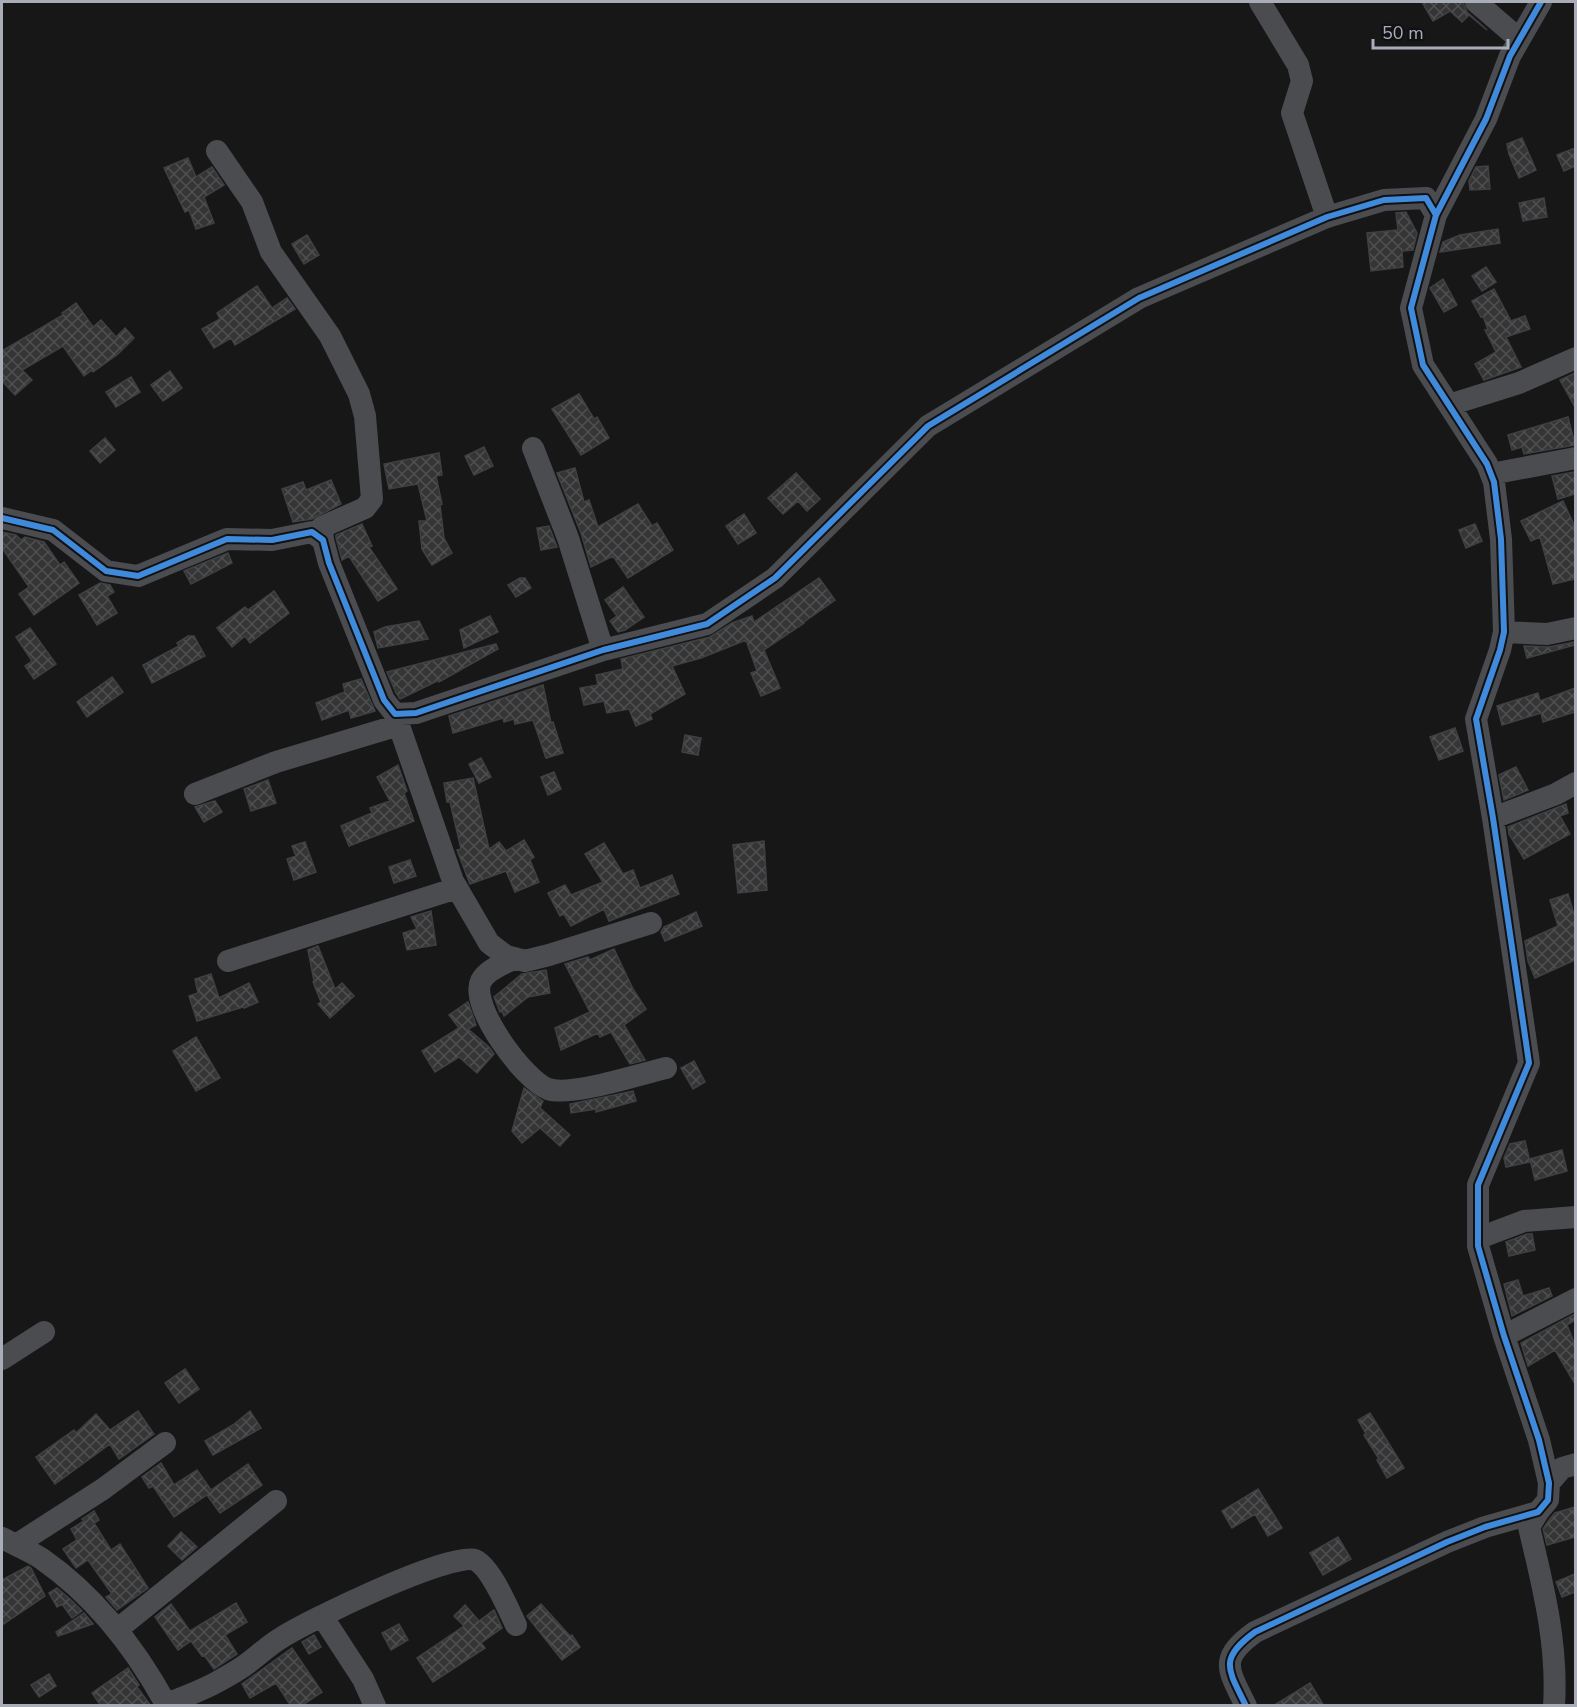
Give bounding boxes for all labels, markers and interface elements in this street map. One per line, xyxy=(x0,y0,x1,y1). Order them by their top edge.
scale bar xyxy=(1373,12,1508,50)
text: 50 m xyxy=(1382,21,1424,45)

